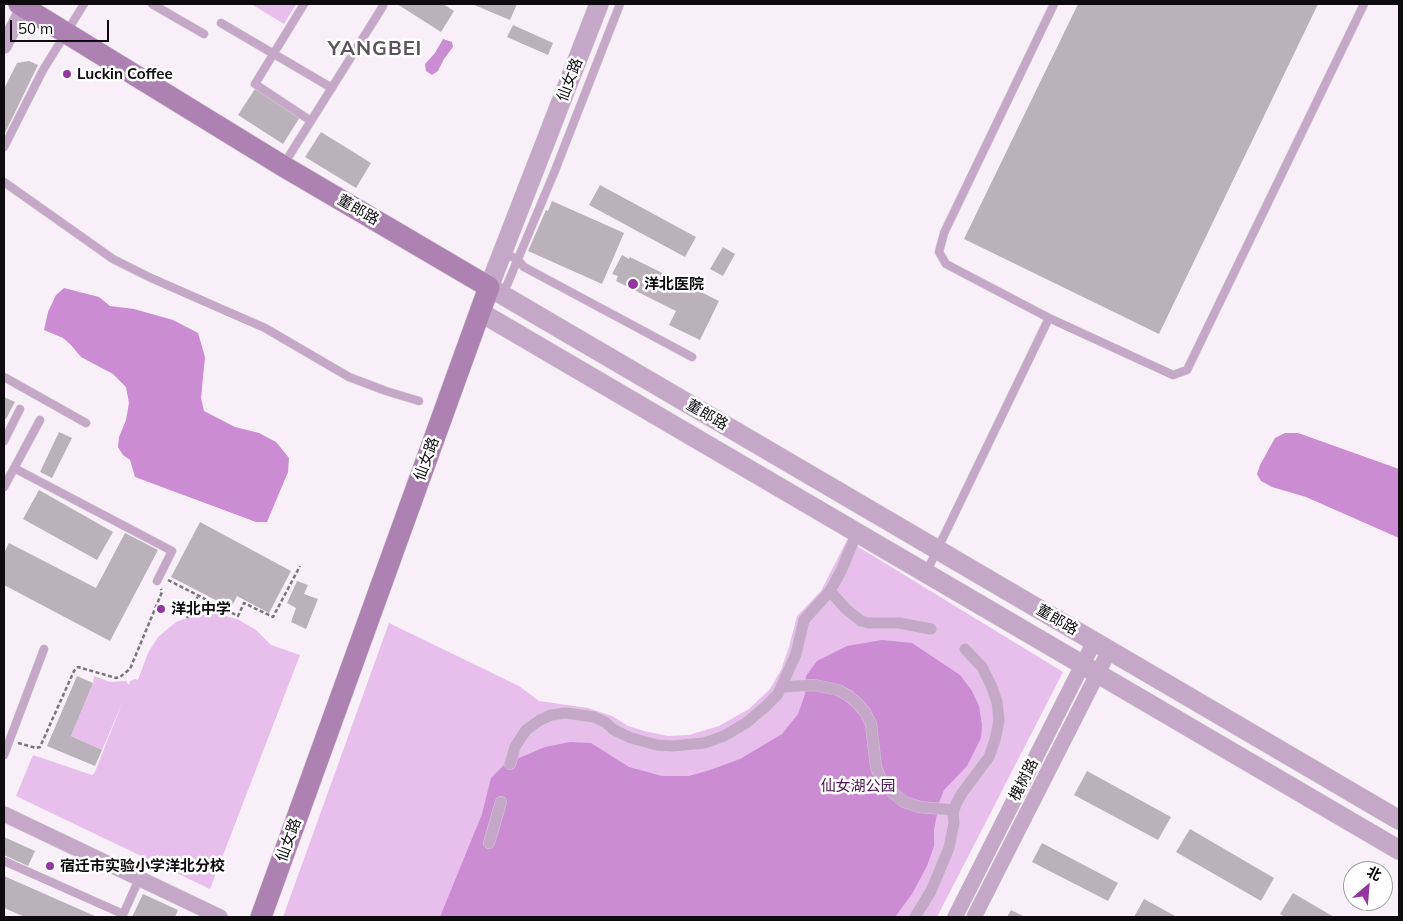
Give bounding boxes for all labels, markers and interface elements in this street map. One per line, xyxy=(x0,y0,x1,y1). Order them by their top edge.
scale bar xyxy=(12,10,111,42)
text: 50 m xyxy=(18,19,53,38)
district label: YANGBEI xyxy=(327,37,423,61)
street label: 仙女路 xyxy=(554,56,586,104)
place label: Luckin Coffee xyxy=(77,65,173,83)
marker: Luckin Coffee xyxy=(61,68,73,80)
street label: 董郎路 xyxy=(334,191,382,229)
place label: 洋北医院 xyxy=(644,275,704,293)
marker: 洋北医院 xyxy=(626,277,640,291)
street label: 董郎路 xyxy=(683,396,731,434)
street label: 仙女路 xyxy=(411,435,443,483)
place label: 洋北中学 xyxy=(171,600,231,618)
street label: 董郎路 xyxy=(1033,601,1081,639)
marker: 洋北中学 xyxy=(155,603,167,615)
street label: 槐树路 xyxy=(1006,756,1042,804)
park label: 仙女湖公园 xyxy=(821,777,895,795)
street label: 仙女路 xyxy=(273,816,305,864)
place label: 宿迁市实验小学洋北分校 xyxy=(60,857,225,875)
marker: 宿迁市实验小学洋北分校 xyxy=(44,860,56,872)
north arrow xyxy=(1343,861,1393,911)
text: 北 xyxy=(1364,862,1385,885)

